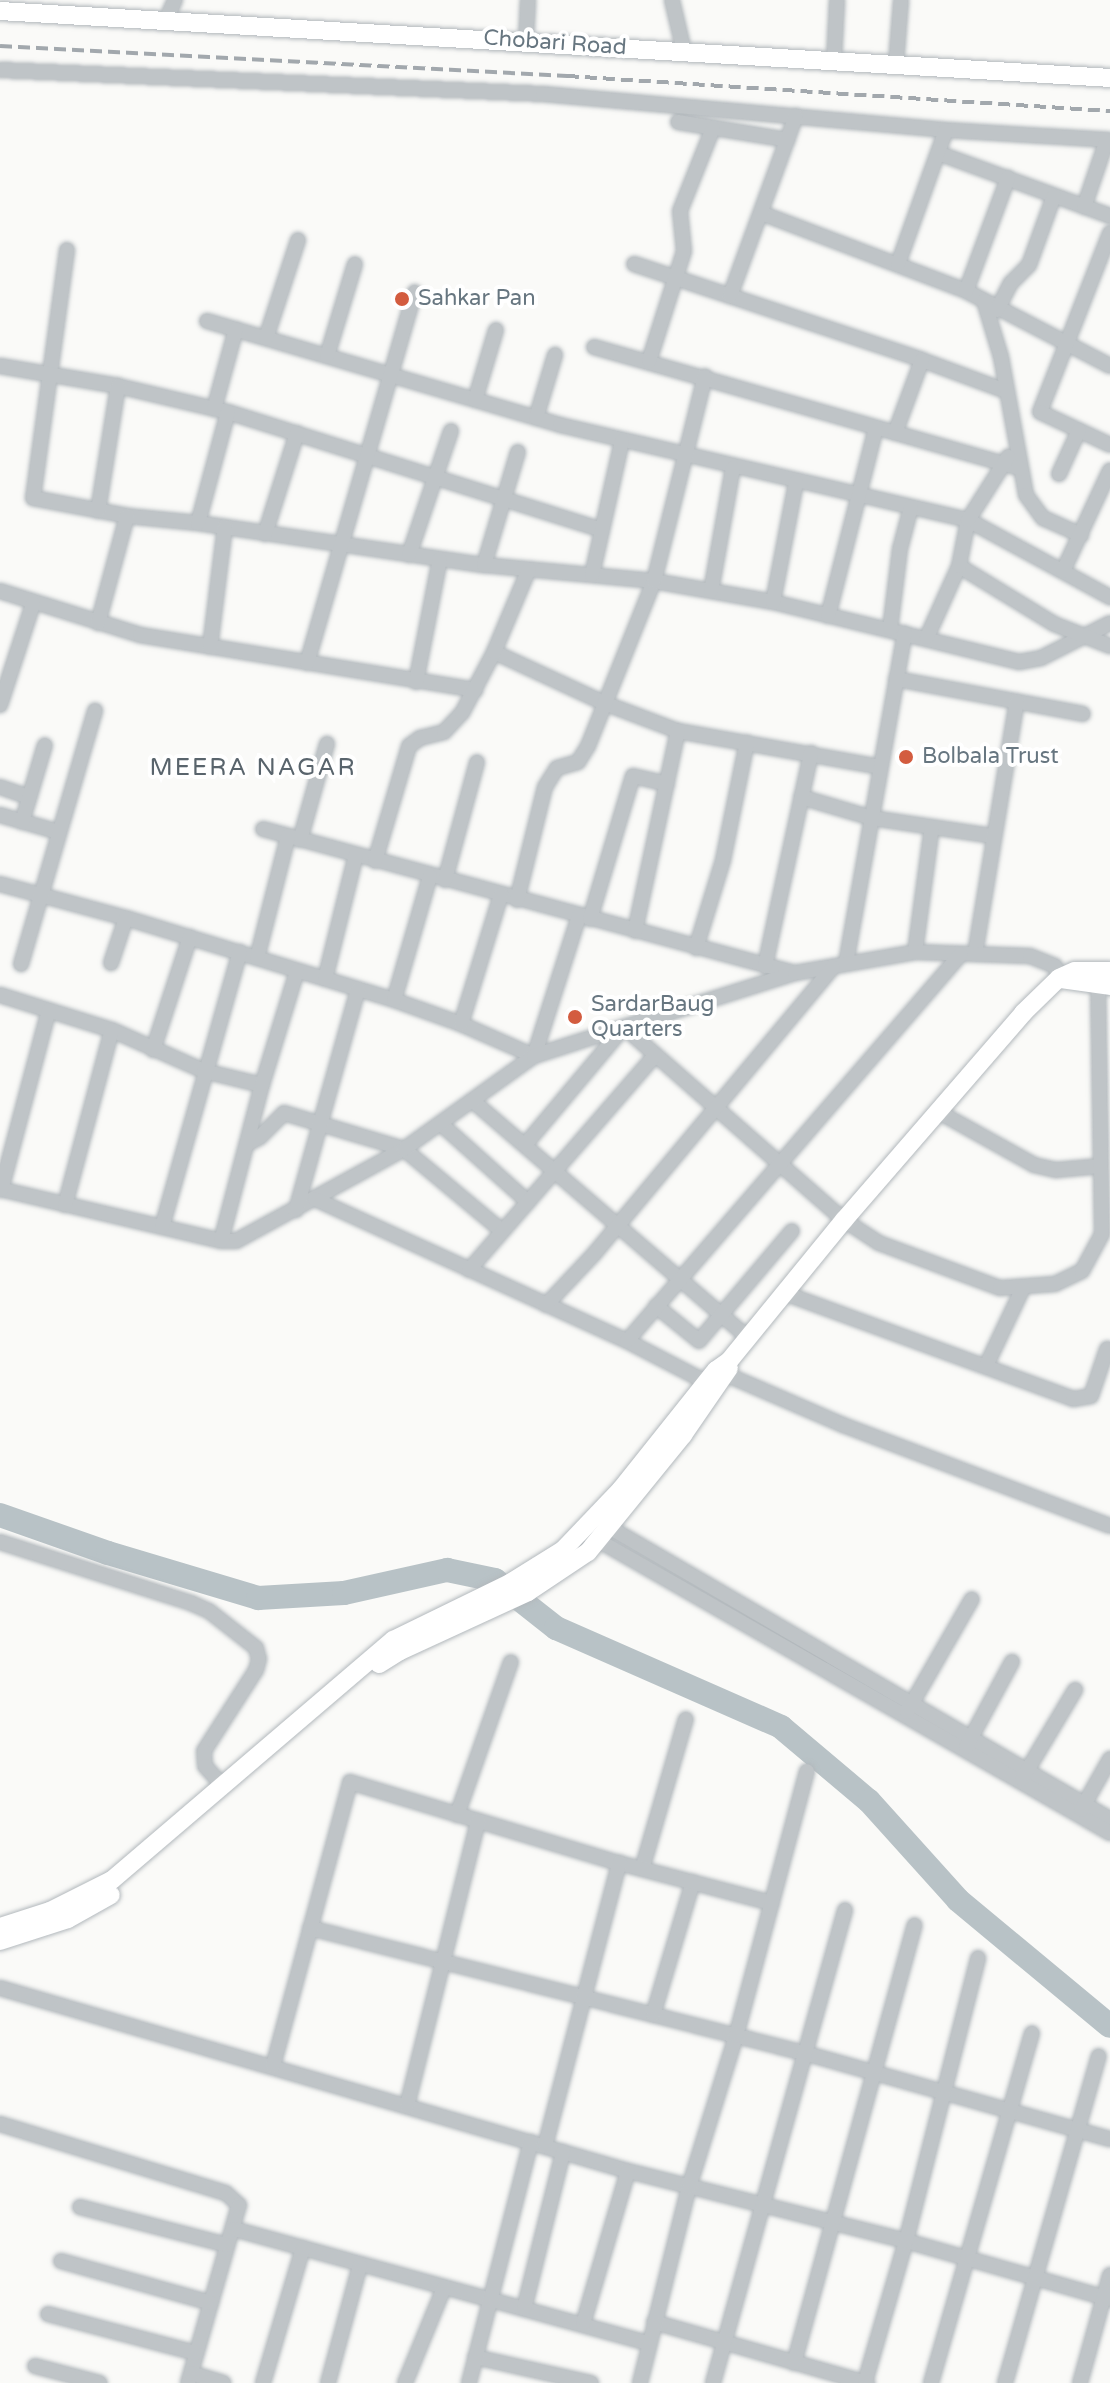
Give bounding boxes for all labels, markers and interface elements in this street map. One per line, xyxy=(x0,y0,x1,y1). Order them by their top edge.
street label: Chobari Road xyxy=(483,25,627,61)
place label: Sahkar Pan xyxy=(418,286,536,312)
marker: Sahkar Pan xyxy=(393,290,411,308)
place label: Bolbala Trust xyxy=(922,744,1059,770)
marker: Bolbala Trust xyxy=(897,748,915,766)
district label: MEERA NAGAR xyxy=(149,754,357,782)
place label: SardarBaug Quarters xyxy=(591,991,714,1042)
marker: SardarBaug Quarters xyxy=(566,1008,584,1026)

